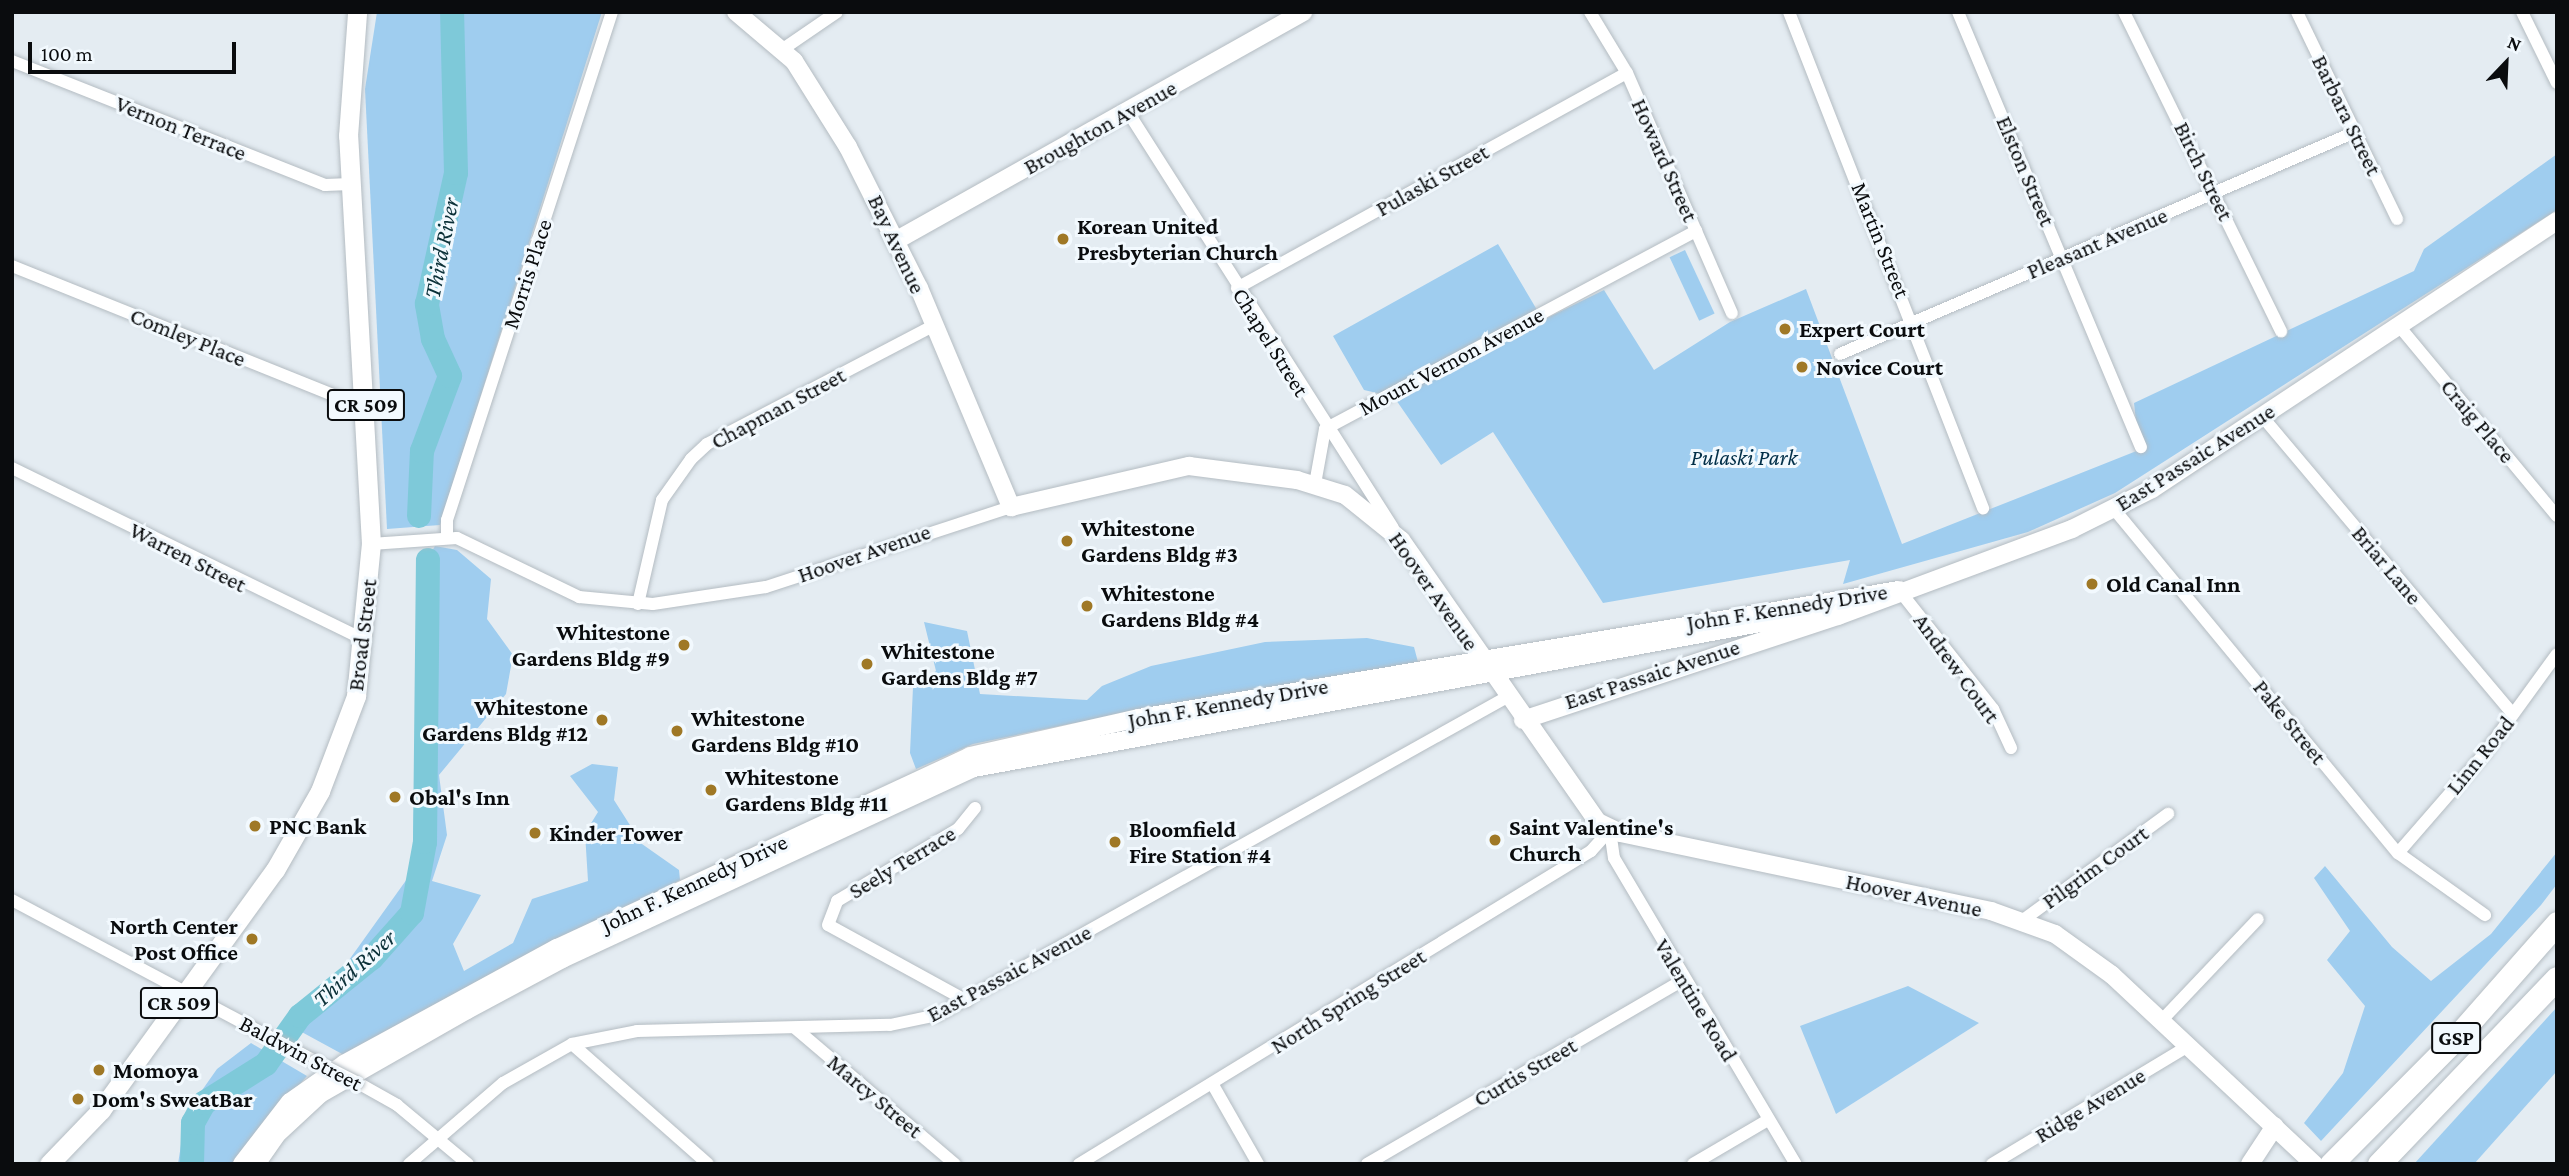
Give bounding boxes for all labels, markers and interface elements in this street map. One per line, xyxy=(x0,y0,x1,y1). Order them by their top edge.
scale bar xyxy=(32,28,240,72)
north arrow xyxy=(2471,28,2541,98)
text: N xyxy=(2504,31,2524,55)
text: 100 m xyxy=(41,42,93,66)
street label: Barbara Street xyxy=(2306,50,2388,180)
street label: Broughton Avenue xyxy=(1019,74,1181,180)
street label: Vernon Terrace xyxy=(112,89,250,167)
street label: Howard Street xyxy=(1626,94,1704,226)
street label: Elston Street xyxy=(1990,112,2062,230)
street label: Birch Street xyxy=(2168,117,2240,225)
street label: Pulaski Street xyxy=(1371,138,1493,222)
street label: Martin Street xyxy=(1845,178,1917,302)
street label: Bay Avenue xyxy=(862,190,932,298)
water label: Third River xyxy=(417,195,465,301)
street label: Pleasant Avenue xyxy=(2023,201,2171,285)
place label: Korean United Presbyterian Church xyxy=(1077,212,1278,266)
street label: Morris Place xyxy=(496,216,558,332)
marker: Korean United Presbyterian Church xyxy=(1055,231,1071,247)
street label: Chapel Street xyxy=(1227,283,1315,401)
street label: Comley Place xyxy=(126,301,250,373)
street label: Mount Vernon Avenue xyxy=(1354,301,1548,421)
place label: Expert Court xyxy=(1799,315,1925,343)
marker: Expert Court xyxy=(1777,321,1793,337)
place label: Novice Court xyxy=(1816,353,1943,381)
marker: Novice Court xyxy=(1794,359,1810,375)
street label: Chapman Street xyxy=(706,361,850,455)
street label: Craig Place xyxy=(2435,373,2521,469)
road number: CR 509 xyxy=(326,388,406,422)
street label: East Passaic Avenue xyxy=(2110,397,2280,517)
park label: Pulaski Park xyxy=(1691,443,1797,471)
place label: Whitestone Gardens Bldg #3 xyxy=(1081,514,1238,568)
street label: Warren Street xyxy=(125,516,251,598)
street label: Hoover Avenue xyxy=(794,517,934,589)
street label: Briar Lane xyxy=(2346,520,2428,610)
street label: Hoover Avenue xyxy=(1383,526,1485,656)
marker: Whitestone Gardens Bldg #3 xyxy=(1059,533,1075,549)
place label: Old Canal Inn xyxy=(2106,570,2240,598)
marker: Old Canal Inn xyxy=(2084,576,2100,592)
street label: Broad Street xyxy=(341,577,383,693)
street label: John F. Kennedy Drive xyxy=(1685,578,1889,636)
place label: Whitestone Gardens Bldg #4 xyxy=(1101,579,1259,633)
marker: Whitestone Gardens Bldg #4 xyxy=(1079,598,1095,614)
street label: Andrew Court xyxy=(1908,608,2006,728)
place label: Whitestone Gardens Bldg #9 xyxy=(512,618,670,672)
street label: East Passaic Avenue xyxy=(1561,633,1743,715)
marker: Whitestone Gardens Bldg #9 xyxy=(676,637,692,653)
place label: Whitestone Gardens Bldg #7 xyxy=(881,637,1038,691)
marker: Whitestone Gardens Bldg #7 xyxy=(859,656,875,672)
street label: John F. Kennedy Drive xyxy=(1126,672,1330,734)
street label: Pake Street xyxy=(2247,674,2333,770)
place label: Whitestone Gardens Bldg #12 xyxy=(422,693,588,747)
place label: Whitestone Gardens Bldg #10 xyxy=(691,704,859,758)
street label: Linn Road xyxy=(2440,710,2520,800)
marker: Whitestone Gardens Bldg #12 xyxy=(594,712,610,728)
marker: Whitestone Gardens Bldg #10 xyxy=(669,723,685,739)
place label: Whitestone Gardens Bldg #11 xyxy=(725,763,888,817)
marker: Whitestone Gardens Bldg #11 xyxy=(703,782,719,798)
place label: Obal's Inn xyxy=(409,783,510,811)
marker: Obal's Inn xyxy=(387,789,403,805)
place label: PNC Bank xyxy=(269,812,366,840)
place label: Saint Valentine's Church xyxy=(1509,813,1673,867)
place label: Bloomfield Fire Station #4 xyxy=(1129,815,1271,869)
marker: PNC Bank xyxy=(247,818,263,834)
place label: Kinder Tower xyxy=(549,819,683,847)
street label: Seely Terrace xyxy=(844,819,960,905)
street label: Pilgrim Court xyxy=(2036,819,2154,915)
marker: Kinder Tower xyxy=(527,825,543,841)
street label: John F. Kennedy Drive xyxy=(596,828,792,938)
marker: Saint Valentine's Church xyxy=(1487,832,1503,848)
marker: Bloomfield Fire Station #4 xyxy=(1107,834,1123,850)
street label: Hoover Avenue xyxy=(1843,867,1985,923)
place label: North Center Post Office xyxy=(110,912,238,966)
street label: East Passaic Avenue xyxy=(922,918,1096,1028)
water label: Third River xyxy=(307,923,401,1013)
marker: North Center Post Office xyxy=(244,931,260,947)
street label: Valentine Road xyxy=(1649,934,1743,1066)
street label: North Spring Street xyxy=(1265,942,1431,1060)
road number: CR 509 xyxy=(139,986,219,1020)
street label: Baldwin Street xyxy=(235,1009,367,1097)
road number: GSP xyxy=(2430,1020,2482,1056)
street label: Curtis Street xyxy=(1468,1031,1582,1113)
street label: Marcy Street xyxy=(822,1048,928,1144)
place label: Momoya xyxy=(113,1056,198,1084)
street label: Ridge Avenue xyxy=(2030,1061,2150,1149)
marker: Momoya xyxy=(91,1062,107,1078)
place label: Dom's SweatBar xyxy=(92,1085,253,1113)
marker: Dom's SweatBar xyxy=(70,1091,86,1107)

